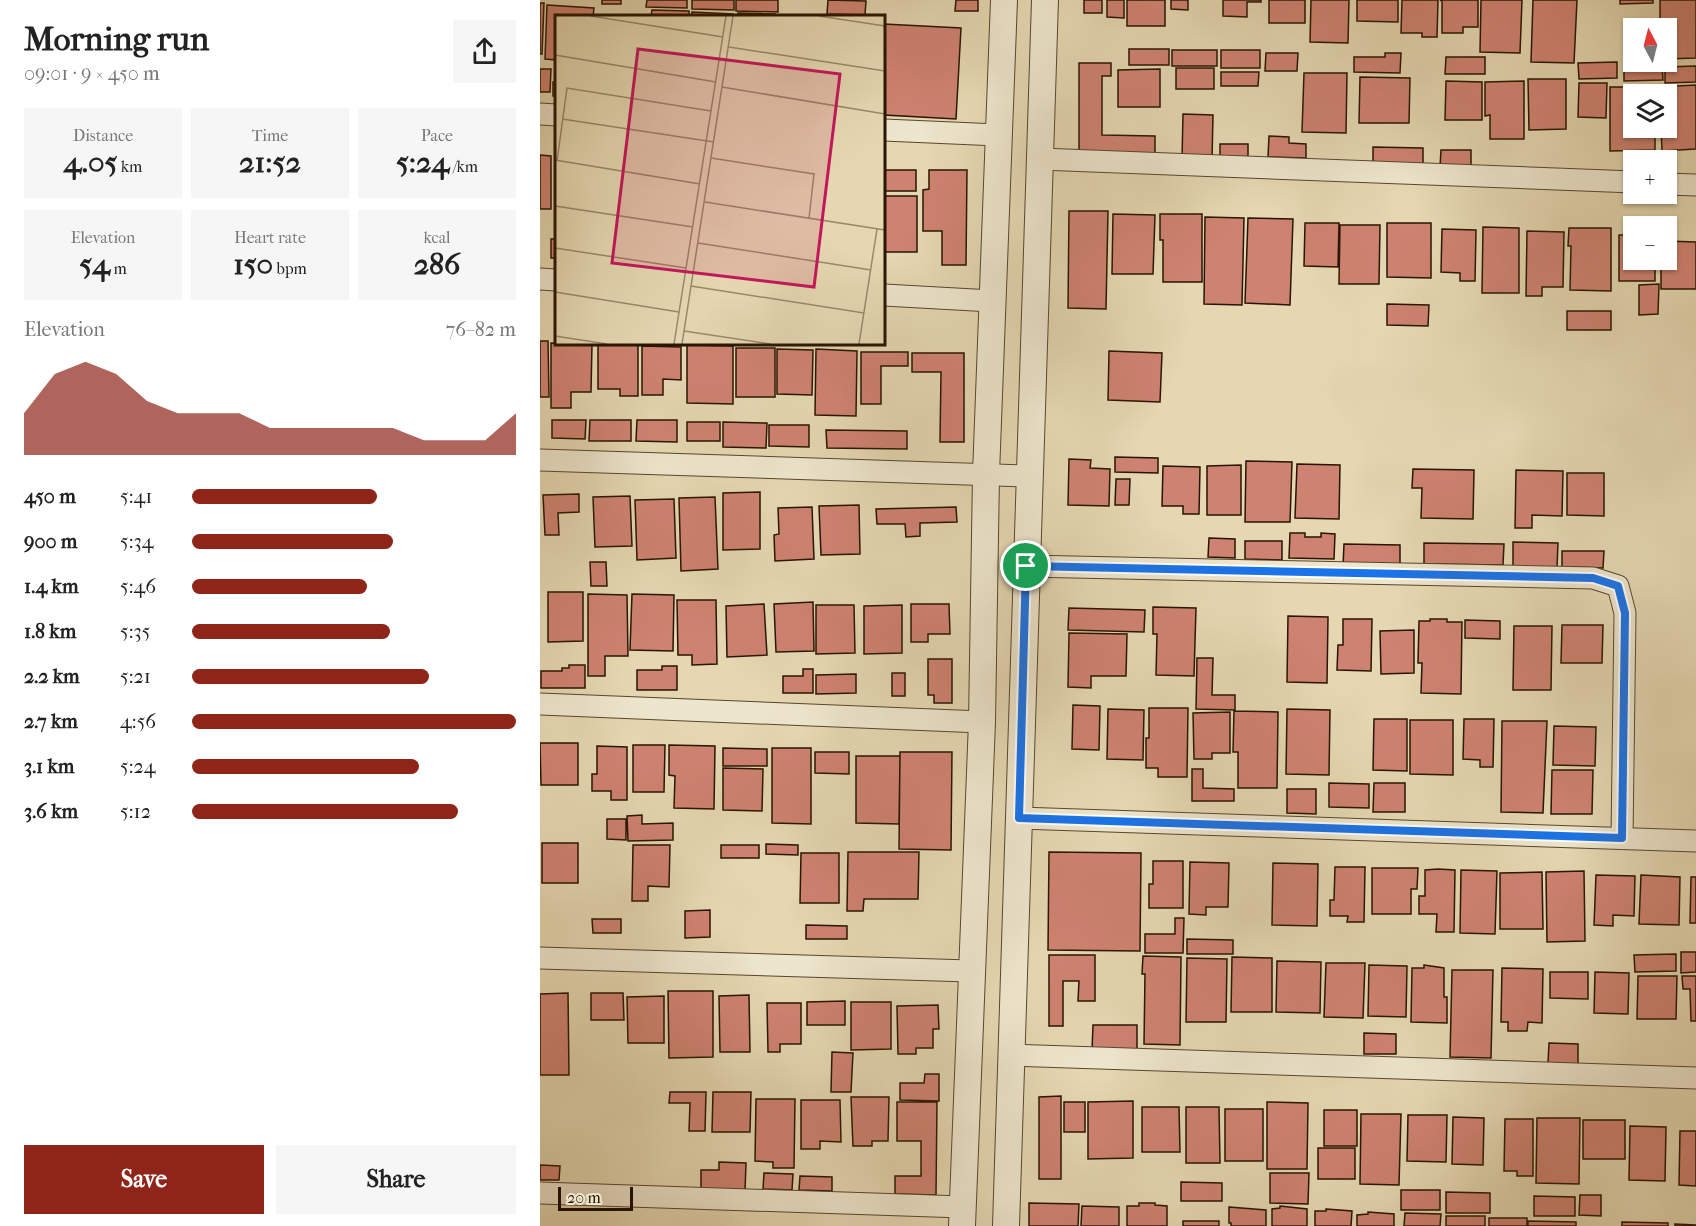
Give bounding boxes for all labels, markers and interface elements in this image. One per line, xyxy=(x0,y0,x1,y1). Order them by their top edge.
inset map xyxy=(555,15,885,345)
north arrow xyxy=(1623,18,1677,72)
map controls xyxy=(1623,18,1677,270)
text: Morning run xyxy=(24,20,209,59)
button: share xyxy=(453,20,516,83)
text: 09:01 · 9 × 450 m xyxy=(24,62,160,85)
button: layers xyxy=(1623,84,1677,138)
text: Distance xyxy=(73,126,133,145)
text: Time xyxy=(252,126,288,145)
text: Pace xyxy=(421,126,453,145)
text: 4.05 xyxy=(64,145,117,180)
text: 21:52 xyxy=(239,145,301,180)
text: 5:24 xyxy=(396,145,449,180)
button: + xyxy=(1623,150,1677,204)
text: km xyxy=(117,157,142,176)
text: /km xyxy=(449,157,478,176)
button: − xyxy=(1623,216,1677,270)
text: Elevation xyxy=(71,228,135,247)
text: Heart rate xyxy=(234,228,306,247)
text: kcal xyxy=(424,228,450,247)
text: 54 xyxy=(79,247,110,282)
text: 150 xyxy=(233,247,273,282)
text: 286 xyxy=(414,247,460,282)
text: m xyxy=(110,259,127,278)
text: bpm xyxy=(273,259,307,278)
text: Elevation xyxy=(24,318,105,341)
text: 76–82 m xyxy=(446,318,516,341)
text: 450 m xyxy=(24,485,76,508)
text: 5:41 xyxy=(120,485,152,508)
text: 900 m xyxy=(24,530,77,553)
text: 5:34 xyxy=(120,530,154,553)
pin xyxy=(1000,540,1051,591)
icon: arrive xyxy=(1009,549,1042,582)
text: 1.4 km xyxy=(24,575,79,598)
text: 5:46 xyxy=(120,575,156,598)
text: 1.8 km xyxy=(24,620,76,643)
text: 5:35 xyxy=(120,620,150,643)
text: 2.2 km xyxy=(24,665,80,688)
text: 5:21 xyxy=(120,665,151,688)
text: 2.7 km xyxy=(24,710,78,733)
text: 4:56 xyxy=(120,710,156,733)
text: 3.1 km xyxy=(24,755,74,778)
text: 5:24 xyxy=(120,755,156,778)
text: 3.6 km xyxy=(24,800,78,823)
text: 5:12 xyxy=(120,800,151,823)
button: Save xyxy=(24,1145,264,1214)
button: Share xyxy=(276,1145,516,1214)
scale bar xyxy=(558,1184,633,1212)
text: 20 m xyxy=(567,1188,601,1207)

